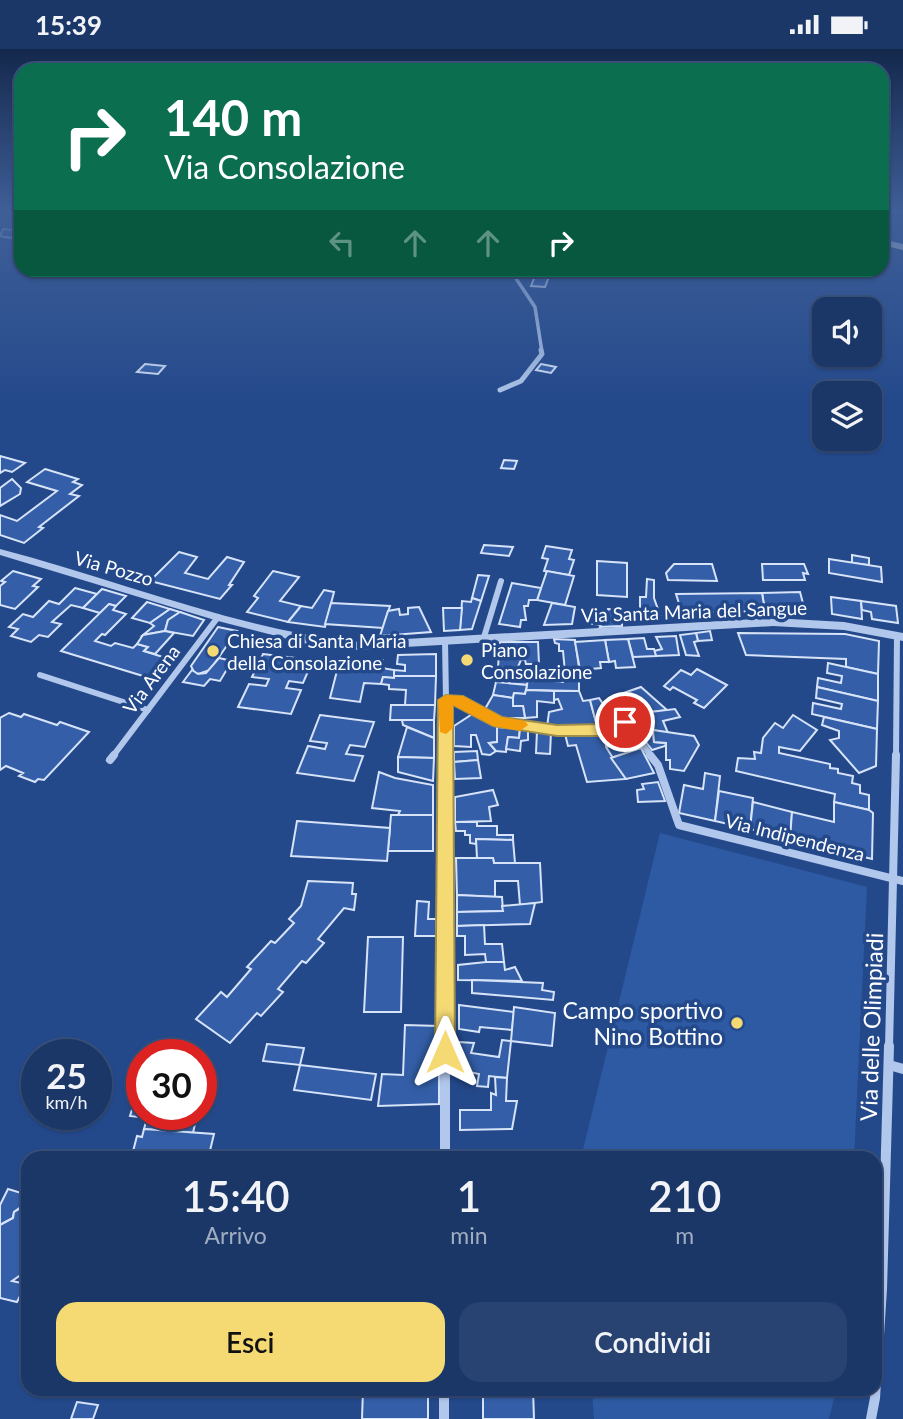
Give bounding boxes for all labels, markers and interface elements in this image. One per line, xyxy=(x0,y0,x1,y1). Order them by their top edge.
text: 15:39 xyxy=(35,9,102,41)
text: 140 m xyxy=(164,88,302,146)
icon: right xyxy=(49,91,140,182)
text: Via Consolazione xyxy=(164,147,405,186)
icon: left xyxy=(323,224,361,262)
icon: ahead xyxy=(396,224,434,262)
icon: ahead xyxy=(469,224,507,262)
icon: right xyxy=(542,224,580,262)
map controls xyxy=(812,297,882,451)
button: sound xyxy=(812,297,882,367)
button: layers xyxy=(812,381,882,451)
street label: Via Pozzo xyxy=(72,546,156,590)
street label: Via Santa Maria del Sangue xyxy=(581,596,807,626)
place label: Chiesa di Santa Maria della Consolazione xyxy=(227,629,406,674)
place label: Piano Consolazione xyxy=(481,638,592,683)
street label: Via Arena xyxy=(118,640,184,718)
marker: Chiesa di Santa Maria della Consolazione xyxy=(205,643,221,659)
marker: Piano Consolazione xyxy=(459,652,475,668)
pin xyxy=(595,692,655,752)
icon: arrive xyxy=(606,703,644,741)
street label: Via Indipendenza xyxy=(723,809,867,865)
street label: Via delle Olimpiadi xyxy=(854,932,888,1122)
place label: Campo sportivo Nino Bottino xyxy=(562,996,723,1050)
position arrow xyxy=(408,1015,482,1089)
marker: Campo sportivo Nino Bottino xyxy=(729,1015,745,1031)
speed limit sign: 30 xyxy=(126,1039,217,1130)
text: 25 xyxy=(46,1054,87,1096)
text: km/h xyxy=(45,1091,88,1113)
text: 15:40 xyxy=(182,1171,290,1221)
text: 1 xyxy=(457,1171,481,1221)
text: 210 xyxy=(648,1171,721,1221)
text: Arrivo xyxy=(204,1221,267,1249)
text: min xyxy=(450,1221,488,1249)
text: m xyxy=(675,1221,694,1249)
button: Esci xyxy=(56,1302,445,1382)
button: Condividi xyxy=(459,1302,847,1382)

